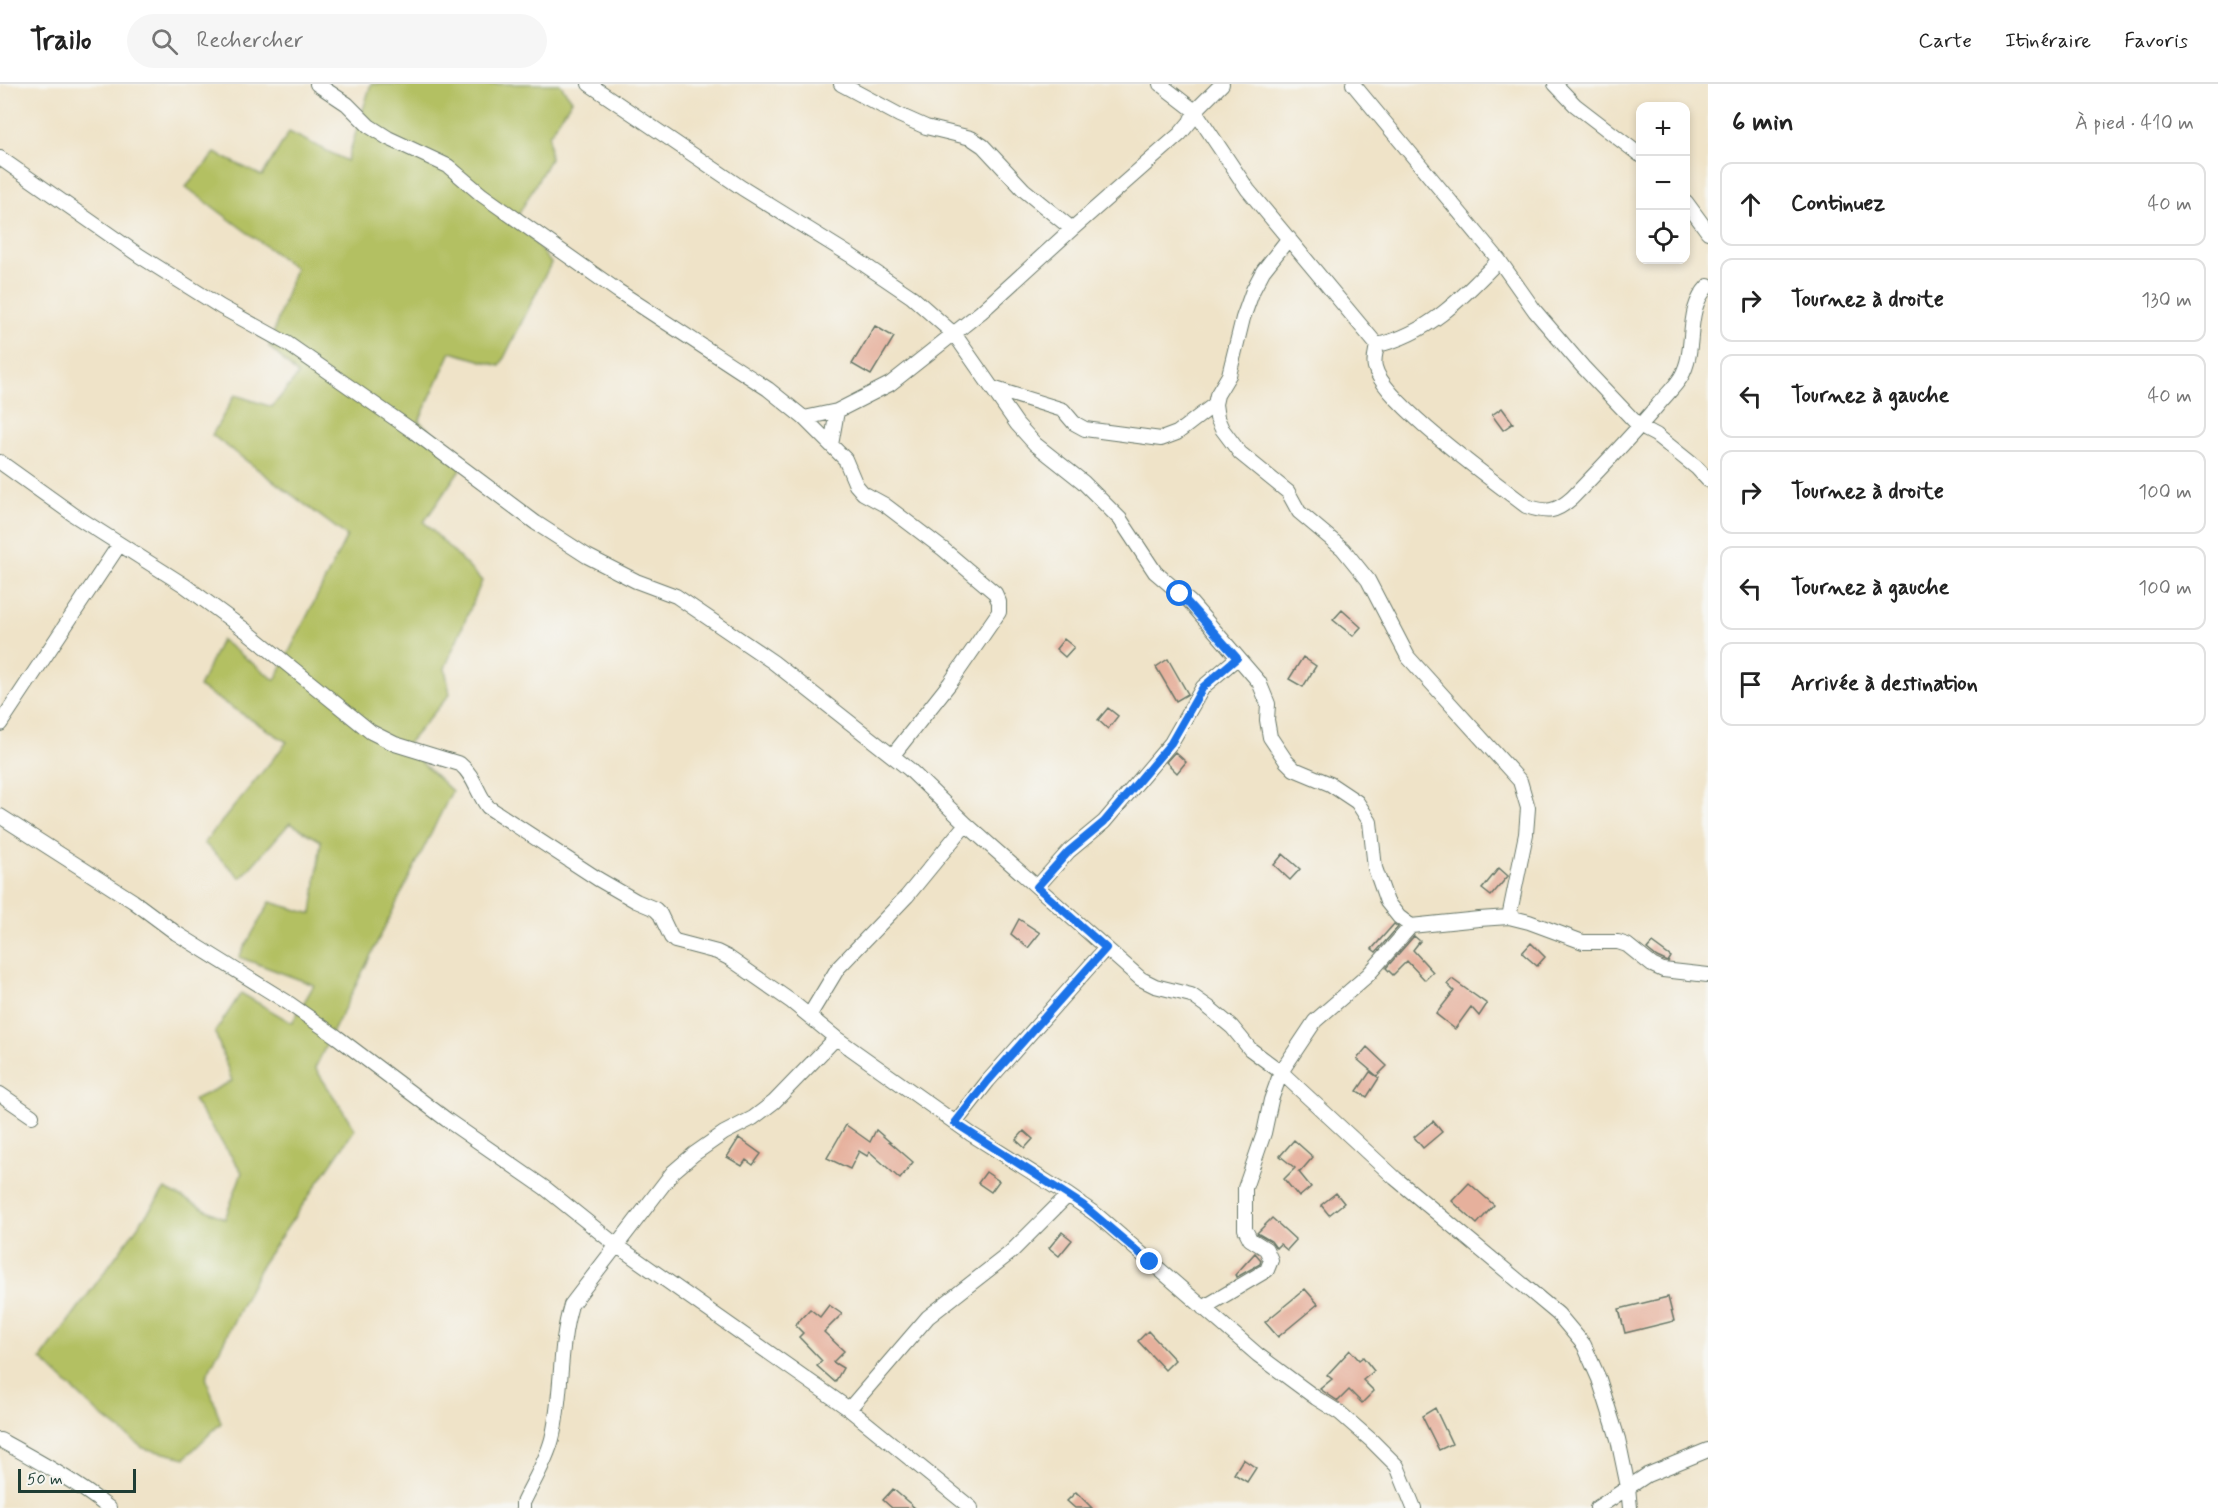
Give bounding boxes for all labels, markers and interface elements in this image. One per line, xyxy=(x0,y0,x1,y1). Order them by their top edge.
search box xyxy=(127,14,547,68)
text: Trailo xyxy=(30,23,91,60)
icon: search xyxy=(148,25,181,58)
text: Rechercher xyxy=(196,27,303,55)
text: Carte xyxy=(1918,27,1972,55)
text: Itinéraire xyxy=(2005,27,2091,55)
text: Favoris xyxy=(2124,27,2188,55)
map controls xyxy=(1636,102,1690,264)
button: + xyxy=(1636,102,1690,156)
text: 6 min xyxy=(1732,106,1794,140)
text: À pied · 410 m xyxy=(2075,110,2194,137)
button: − xyxy=(1636,156,1690,210)
icon: ahead xyxy=(1734,188,1767,221)
text: Continuez xyxy=(1791,190,1885,218)
text: 40 m xyxy=(2148,191,2192,218)
button: locate xyxy=(1636,210,1690,264)
icon: right xyxy=(1734,284,1767,317)
text: Tournez à droite xyxy=(1791,286,1944,314)
text: 130 m xyxy=(2141,287,2192,314)
icon: left xyxy=(1734,380,1767,413)
text: Tournez à gauche xyxy=(1791,382,1949,410)
text: 40 m xyxy=(2148,383,2192,410)
icon: right xyxy=(1734,476,1767,509)
text: Tournez à droite xyxy=(1791,478,1944,506)
text: 100 m xyxy=(2138,479,2192,506)
icon: left xyxy=(1734,572,1767,605)
text: Tournez à gauche xyxy=(1791,574,1949,602)
text: 100 m xyxy=(2138,575,2192,602)
route start xyxy=(1166,580,1192,606)
icon: arrive xyxy=(1734,668,1767,701)
text: Arrivée à destination xyxy=(1791,670,1978,698)
route end xyxy=(1136,1248,1162,1274)
scale bar xyxy=(18,1466,136,1494)
text: 50 m xyxy=(27,1469,63,1490)

